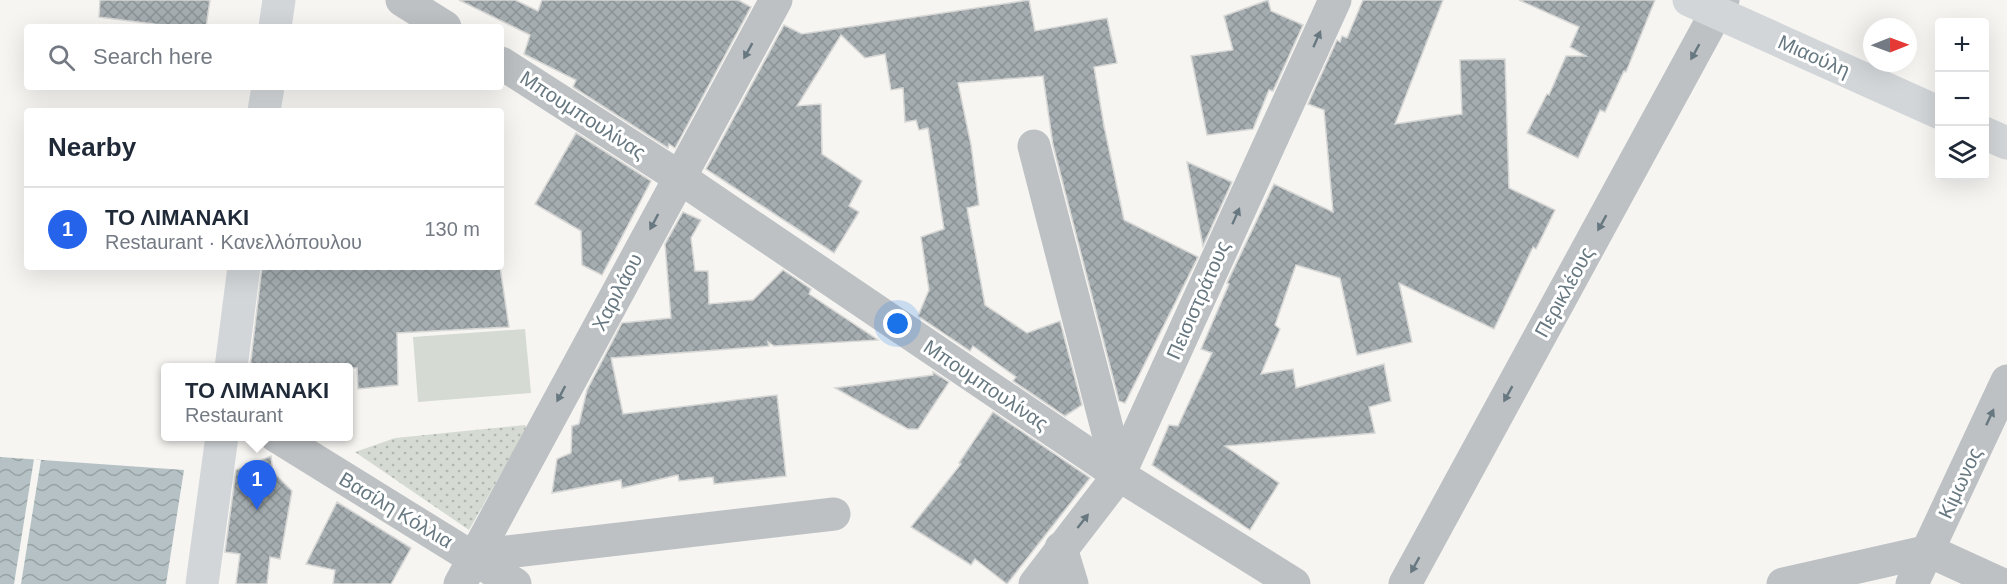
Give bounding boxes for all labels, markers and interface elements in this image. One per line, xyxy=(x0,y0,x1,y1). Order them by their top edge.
north arrow xyxy=(1863,18,1917,72)
map controls xyxy=(1935,18,1989,180)
button: + xyxy=(1935,18,1989,72)
search box xyxy=(24,24,504,90)
one-way arrow xyxy=(1313,30,1322,47)
street label: Μιαούλη xyxy=(1775,31,1853,81)
icon: search xyxy=(45,41,78,74)
one-way arrow xyxy=(743,43,753,60)
one-way arrow xyxy=(1690,43,1700,60)
text: Search here xyxy=(93,44,213,69)
street label: Μπουμπουλίνας xyxy=(516,66,650,164)
button: − xyxy=(1935,72,1989,126)
button: layers xyxy=(1935,126,1989,180)
text: Nearby xyxy=(48,132,136,162)
text: ΤΟ ΛΙΜΑΝΑΚΙ xyxy=(105,205,249,230)
one-way arrow xyxy=(1232,208,1241,225)
one-way arrow xyxy=(649,214,659,231)
one-way arrow xyxy=(1597,215,1607,232)
text: 1 xyxy=(62,218,73,240)
text: 130 m xyxy=(424,218,480,240)
text: Restaurant · Κανελλόπουλου xyxy=(105,231,362,253)
street label: Πεισιστράτους xyxy=(1162,237,1234,363)
street label: Περικλέους xyxy=(1530,243,1598,341)
street label: Χαριλάου xyxy=(588,250,646,334)
your location xyxy=(883,309,912,338)
street label: Μπουμπουλίνας xyxy=(920,335,1053,435)
popup xyxy=(161,363,353,441)
text: ΤΟ ΛΙΜΑΝΑΚΙ xyxy=(185,378,329,403)
one-way arrow xyxy=(556,386,566,403)
one-way arrow xyxy=(1503,386,1513,403)
text: Restaurant xyxy=(185,404,283,426)
one-way arrow xyxy=(1986,408,1995,425)
street label: Κίμωνος xyxy=(1934,444,1986,522)
pin: 1 xyxy=(238,460,276,510)
street label: Βασίλη Κόλλια xyxy=(335,468,457,552)
one-way arrow xyxy=(1077,513,1089,528)
one-way arrow xyxy=(1410,557,1420,574)

